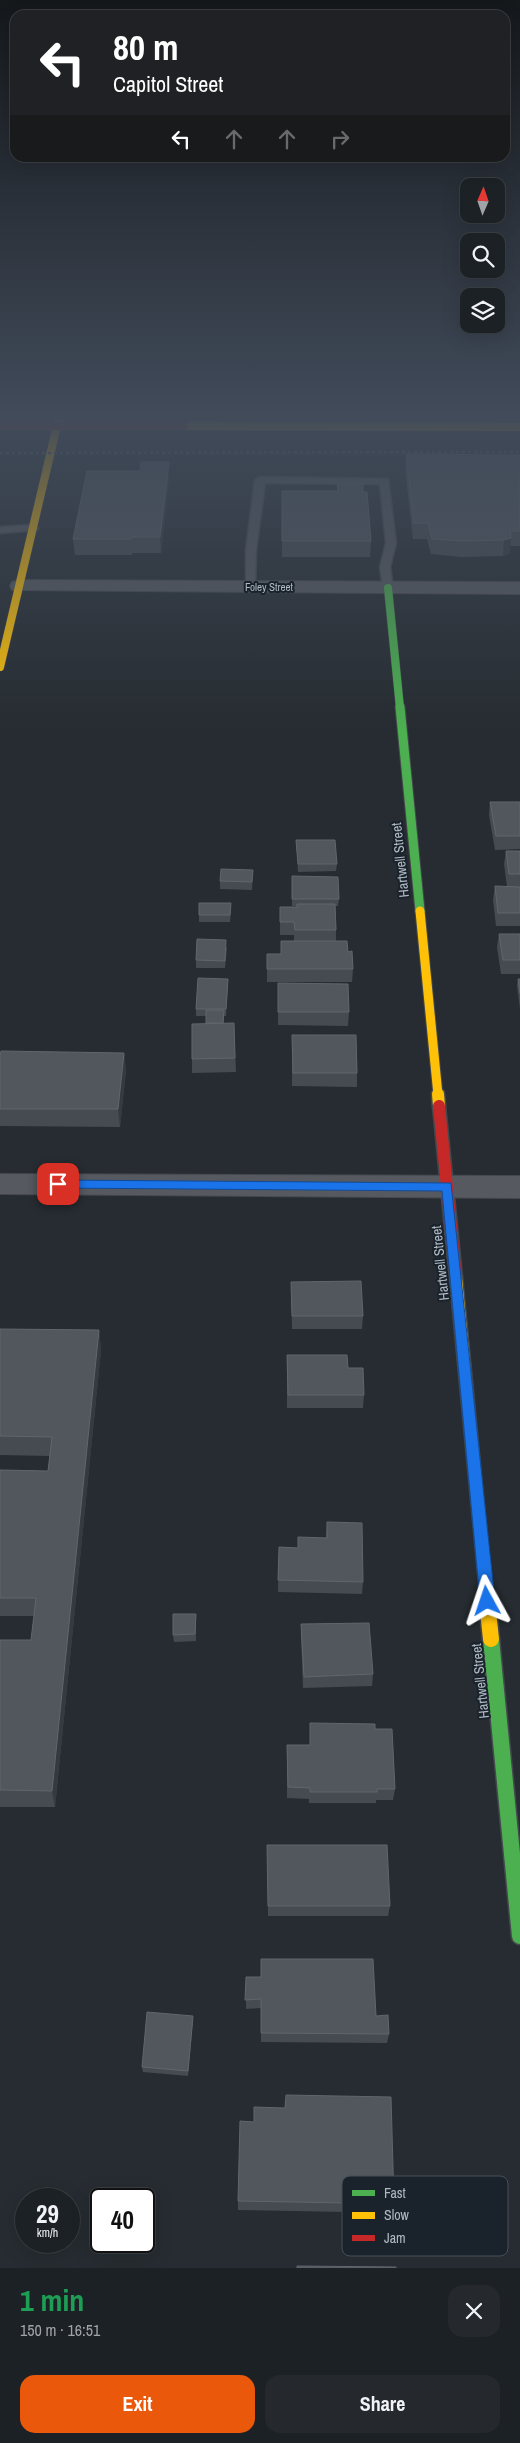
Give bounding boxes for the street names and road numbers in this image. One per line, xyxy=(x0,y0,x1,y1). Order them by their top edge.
street label: Foley Street xyxy=(245,580,294,594)
street label: Hartwell Street xyxy=(387,822,413,898)
street label: Hartwell Street xyxy=(427,1225,453,1301)
street label: Hartwell Street xyxy=(467,1643,493,1719)

